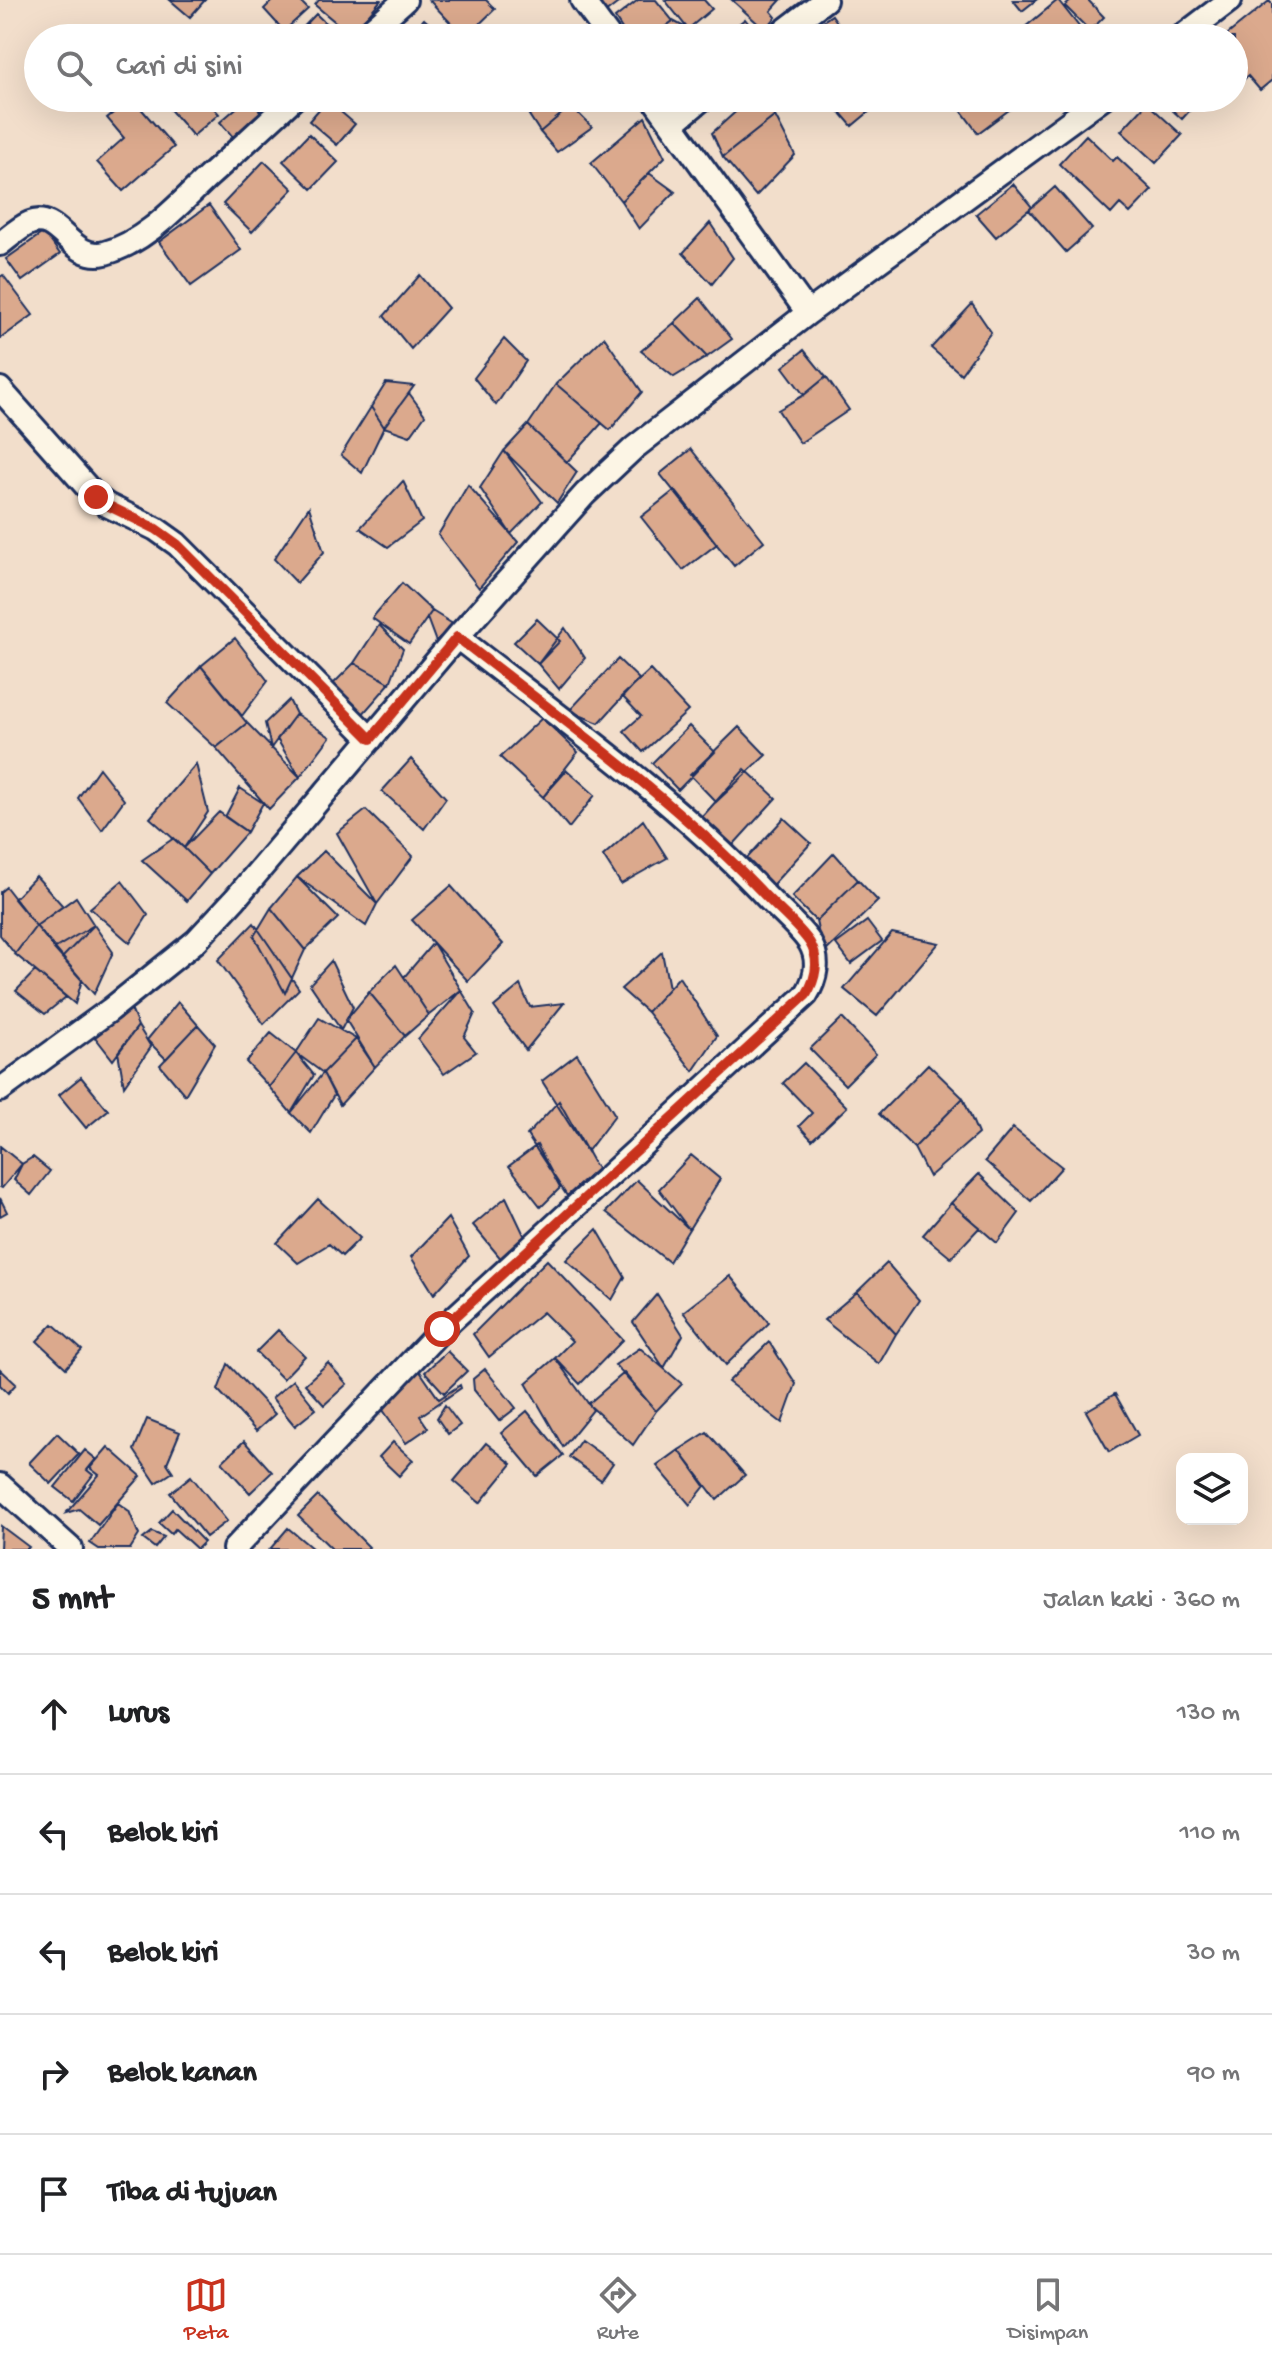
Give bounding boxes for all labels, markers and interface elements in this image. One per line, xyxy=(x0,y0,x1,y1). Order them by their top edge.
search box xyxy=(24,24,1248,112)
icon: search xyxy=(52,46,96,90)
text: Cari di sini xyxy=(116,51,243,86)
route end xyxy=(78,479,114,515)
route start xyxy=(424,1311,460,1347)
map controls xyxy=(1176,1453,1248,1525)
button: layers xyxy=(1176,1453,1248,1525)
text: 5 mnt xyxy=(32,1581,112,1621)
text: Jalan kaki · 360 m xyxy=(1043,1586,1240,1617)
icon: ahead xyxy=(32,1692,76,1736)
text: Lurus xyxy=(108,1697,169,1732)
text: 130 m xyxy=(1177,1699,1240,1730)
icon: left xyxy=(32,1812,76,1856)
text: Belok kiri xyxy=(108,1817,218,1852)
text: 110 m xyxy=(1180,1819,1240,1850)
icon: left xyxy=(32,1932,76,1976)
text: Belok kiri xyxy=(108,1937,218,1972)
text: 30 m xyxy=(1187,1939,1240,1970)
icon: right xyxy=(32,2052,76,2096)
text: Belok kanan xyxy=(108,2057,257,2092)
text: 90 m xyxy=(1188,2059,1240,2090)
icon: arrive xyxy=(32,2172,76,2216)
text: Tiba di tujuan xyxy=(108,2177,277,2212)
tab: Peta xyxy=(184,2273,228,2347)
tab: Rute xyxy=(596,2273,640,2347)
tab: Disimpan xyxy=(1007,2273,1088,2347)

